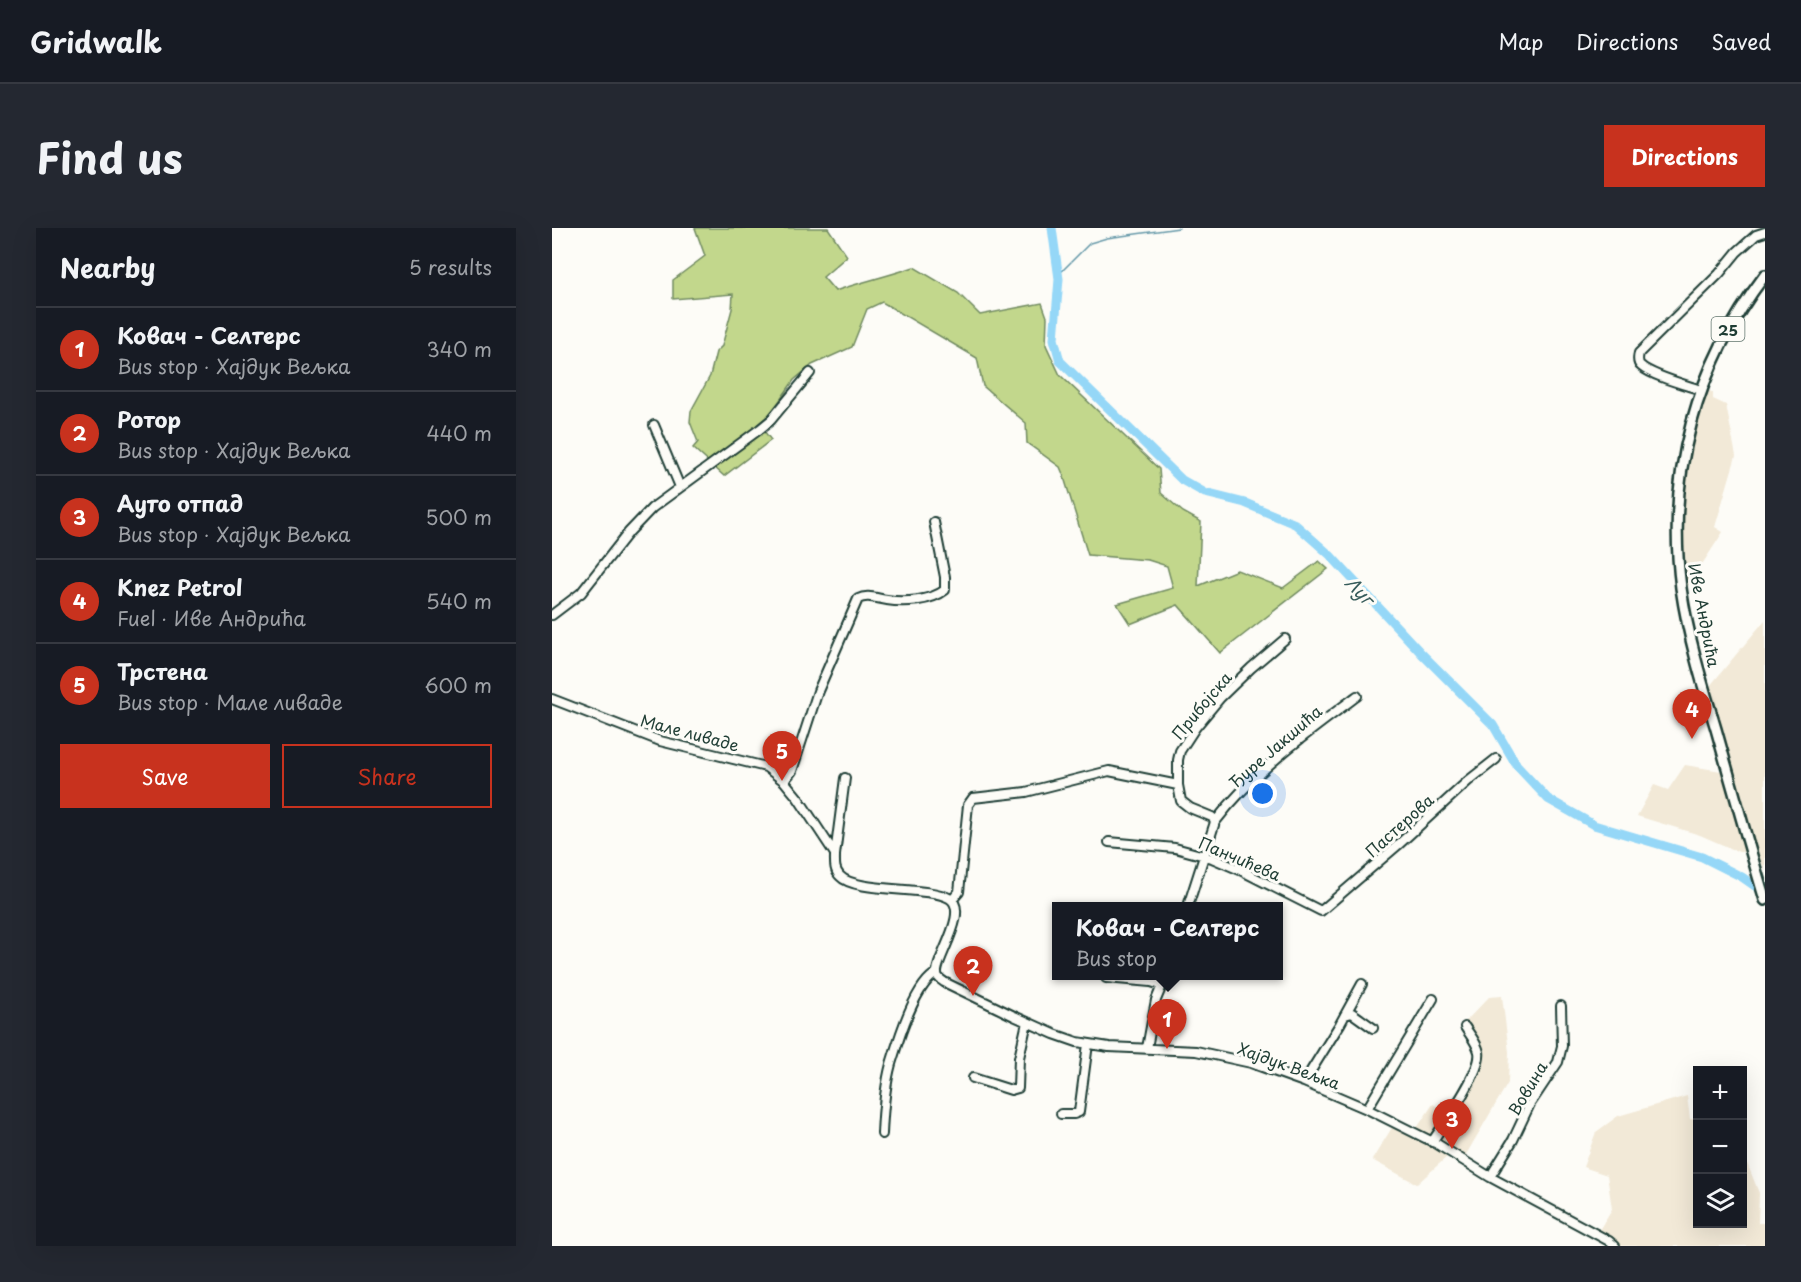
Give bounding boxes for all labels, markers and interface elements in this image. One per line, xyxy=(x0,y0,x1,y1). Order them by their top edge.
text: Gridwalk xyxy=(30,20,162,63)
text: Map xyxy=(1498,25,1543,57)
text: Directions xyxy=(1576,25,1678,57)
text: Saved xyxy=(1711,25,1771,57)
text: Find us xyxy=(36,125,183,188)
button: Directions xyxy=(1604,125,1765,187)
text: Nearby xyxy=(60,248,155,287)
text: 5 results xyxy=(409,252,492,282)
road number: 25 xyxy=(1712,317,1744,341)
text: Ковач - Селтерс xyxy=(117,318,301,351)
text: 1 xyxy=(75,334,84,364)
text: 340 m xyxy=(427,334,492,364)
text: Bus stop · Хајдук Вељка xyxy=(117,351,350,381)
text: Ротор xyxy=(117,402,181,435)
text: 2 xyxy=(72,418,87,448)
text: 440 m xyxy=(427,418,492,448)
text: Bus stop · Хајдук Вељка xyxy=(117,435,350,465)
text: Ауто отпад xyxy=(117,486,243,519)
text: 3 xyxy=(73,502,86,532)
text: 500 m xyxy=(425,502,492,532)
text: Bus stop · Хајдук Вељка xyxy=(117,519,350,549)
street label: Иве Андрића xyxy=(1683,561,1727,669)
water label: Луг xyxy=(1339,569,1383,613)
text: Knez Petrol xyxy=(117,570,243,603)
text: 4 xyxy=(73,586,86,616)
text: 540 m xyxy=(426,586,492,616)
text: Fuel · Иве Андрића xyxy=(117,603,306,633)
text: Трстена xyxy=(117,654,208,687)
street label: Прибојска xyxy=(1165,666,1237,744)
text: 5 xyxy=(73,670,86,700)
text: 600 m xyxy=(424,670,492,700)
text: Bus stop · Мале ливаде xyxy=(117,687,343,717)
pin: 4 xyxy=(1672,690,1712,739)
street label: Ђуре Јакшића xyxy=(1223,699,1327,793)
street label: Мале ливаде xyxy=(638,707,742,757)
pin: 5 xyxy=(762,732,802,781)
button: Save xyxy=(60,744,270,808)
button: Share xyxy=(282,744,492,808)
your location xyxy=(1248,779,1277,808)
street label: Пастерова xyxy=(1360,788,1439,862)
street label: Панчићева xyxy=(1195,830,1285,886)
popup xyxy=(1052,902,1283,980)
text: Ковач - Селтерс xyxy=(1076,910,1259,943)
text: Bus stop xyxy=(1076,943,1157,973)
pin: 2 xyxy=(954,946,992,996)
pin: 1 xyxy=(1148,1000,1186,1049)
street label: Хајдук Вељка xyxy=(1235,1035,1344,1095)
street label: Вовина xyxy=(1501,1056,1553,1120)
map controls xyxy=(1693,1066,1747,1228)
button: + xyxy=(1693,1066,1747,1120)
pin: 3 xyxy=(1432,1100,1472,1149)
button: − xyxy=(1693,1120,1747,1174)
button: layers xyxy=(1693,1174,1747,1228)

